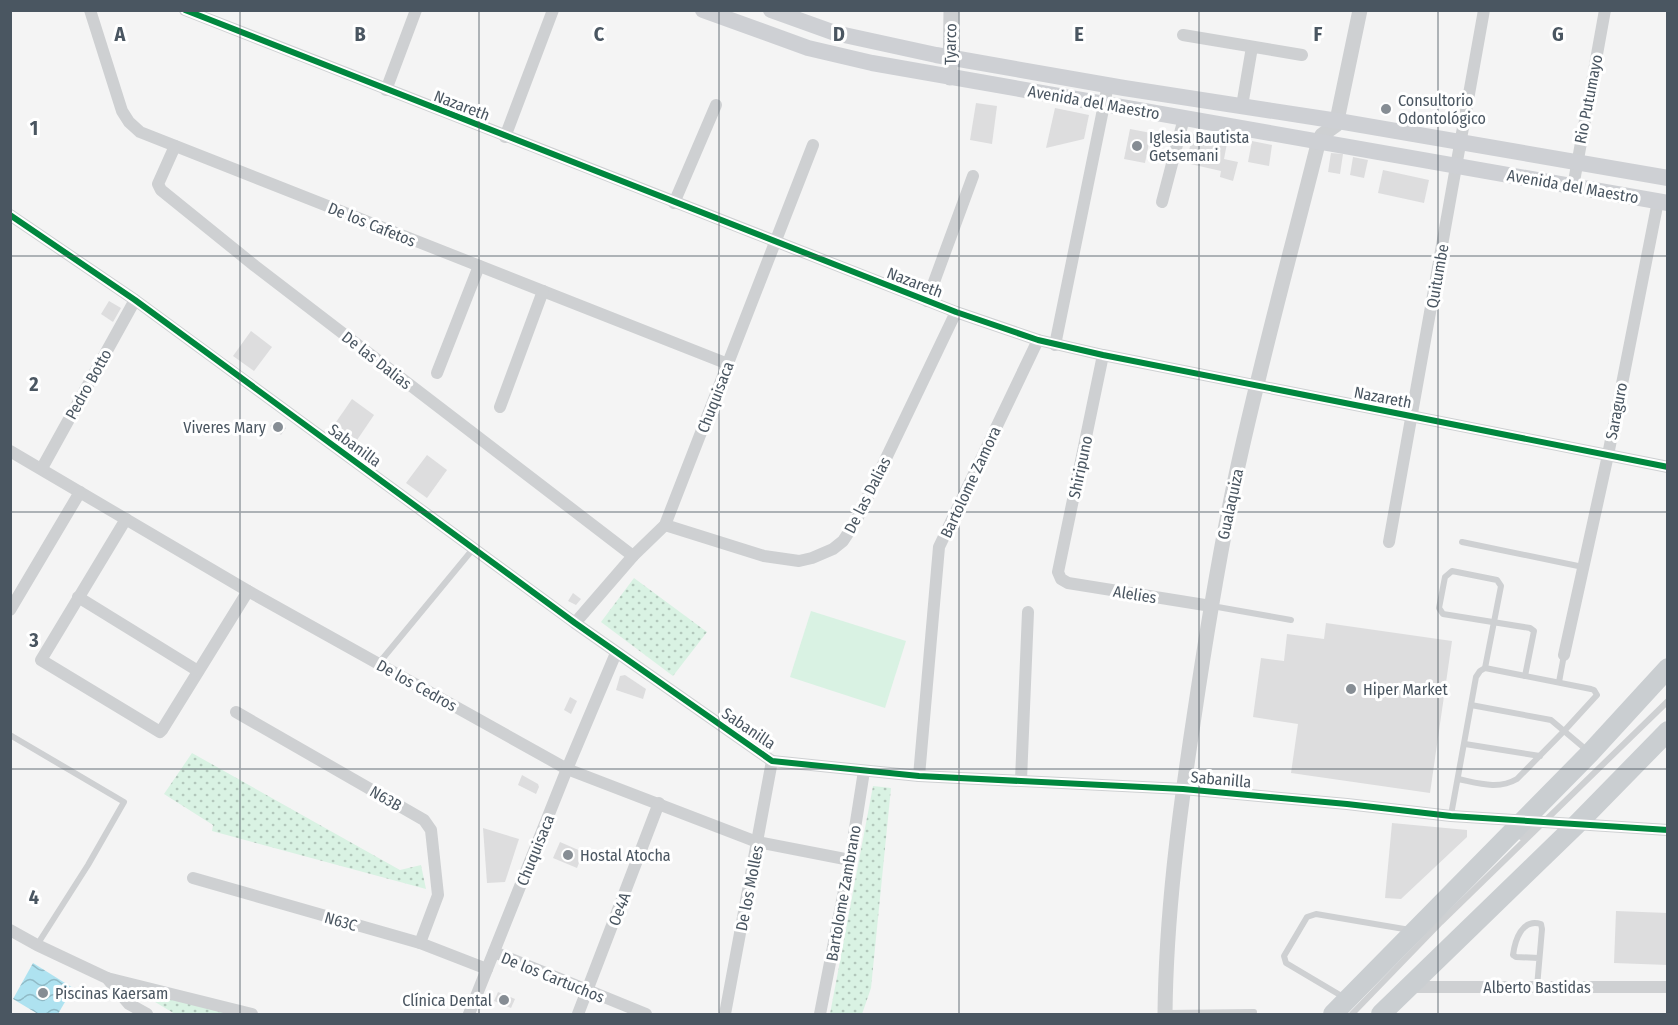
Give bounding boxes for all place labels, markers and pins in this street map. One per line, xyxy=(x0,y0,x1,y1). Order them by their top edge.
place label: Consultorio Odontológico xyxy=(1398,91,1486,128)
marker: Consultorio Odontológico xyxy=(1379,102,1393,116)
place label: Iglesia Bautista Getsemani xyxy=(1149,128,1249,165)
marker: Iglesia Bautista Getsemani xyxy=(1130,139,1144,153)
place label: Viveres Mary xyxy=(183,418,267,437)
marker: Viveres Mary xyxy=(271,420,285,434)
place label: Hiper Market xyxy=(1363,680,1449,699)
marker: Hiper Market xyxy=(1344,682,1358,696)
place label: Hostal Atocha xyxy=(580,846,671,865)
marker: Hostal Atocha xyxy=(561,848,575,862)
place label: Piscinas Kaersam xyxy=(55,984,168,1003)
marker: Piscinas Kaersam xyxy=(36,986,50,1000)
place label: Clínica Dental xyxy=(402,991,492,1010)
marker: Clínica Dental xyxy=(497,993,511,1007)

